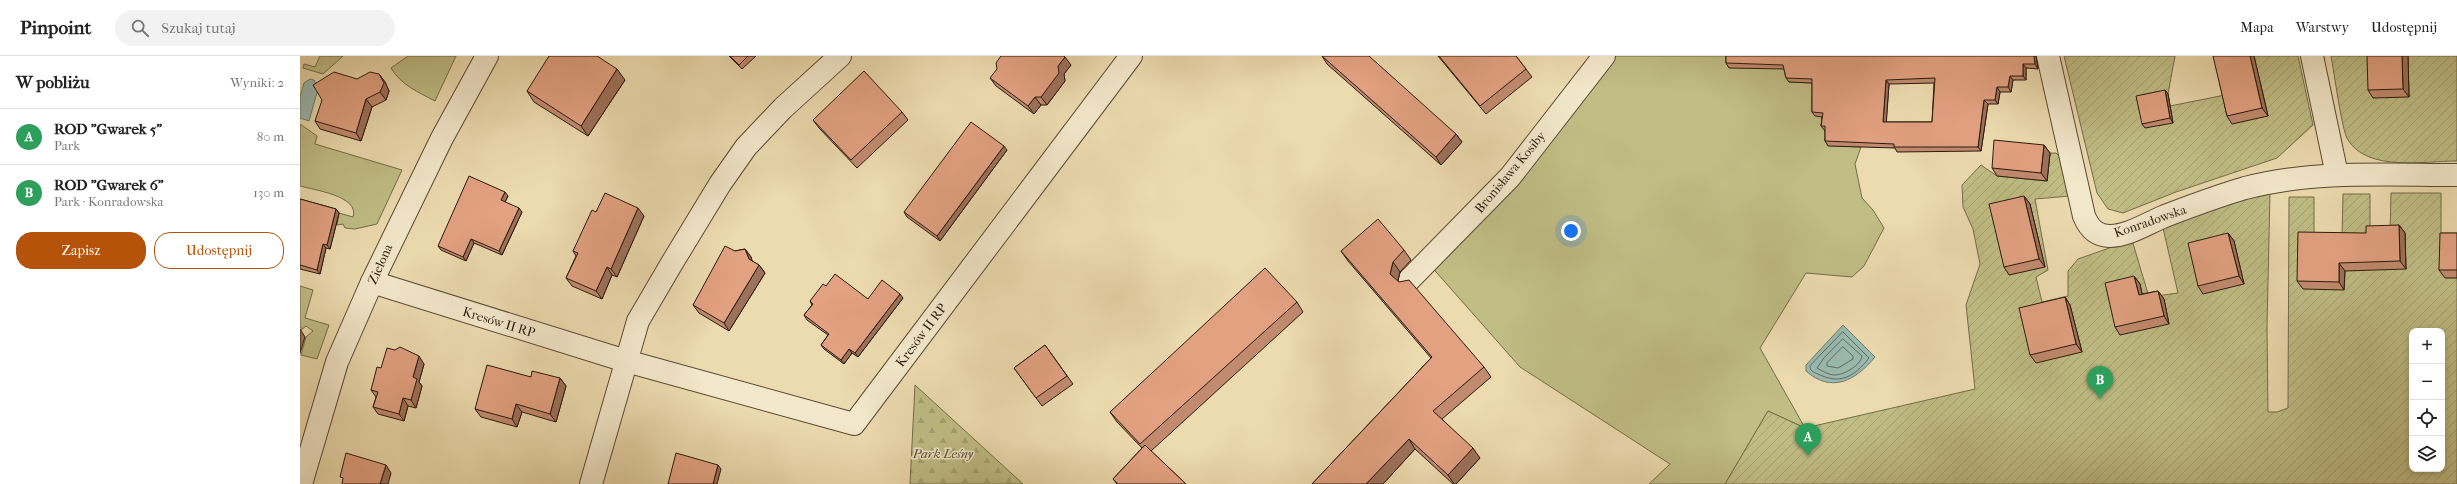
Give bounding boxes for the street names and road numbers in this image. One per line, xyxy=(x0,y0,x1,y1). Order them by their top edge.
street label: Bronisława Kosiby xyxy=(1471,127,1549,216)
street label: Konradowska xyxy=(2112,201,2189,240)
street label: Zielona xyxy=(365,241,396,286)
street label: Kresów II RP xyxy=(892,300,950,370)
street label: Kresów II RP xyxy=(461,304,537,340)

